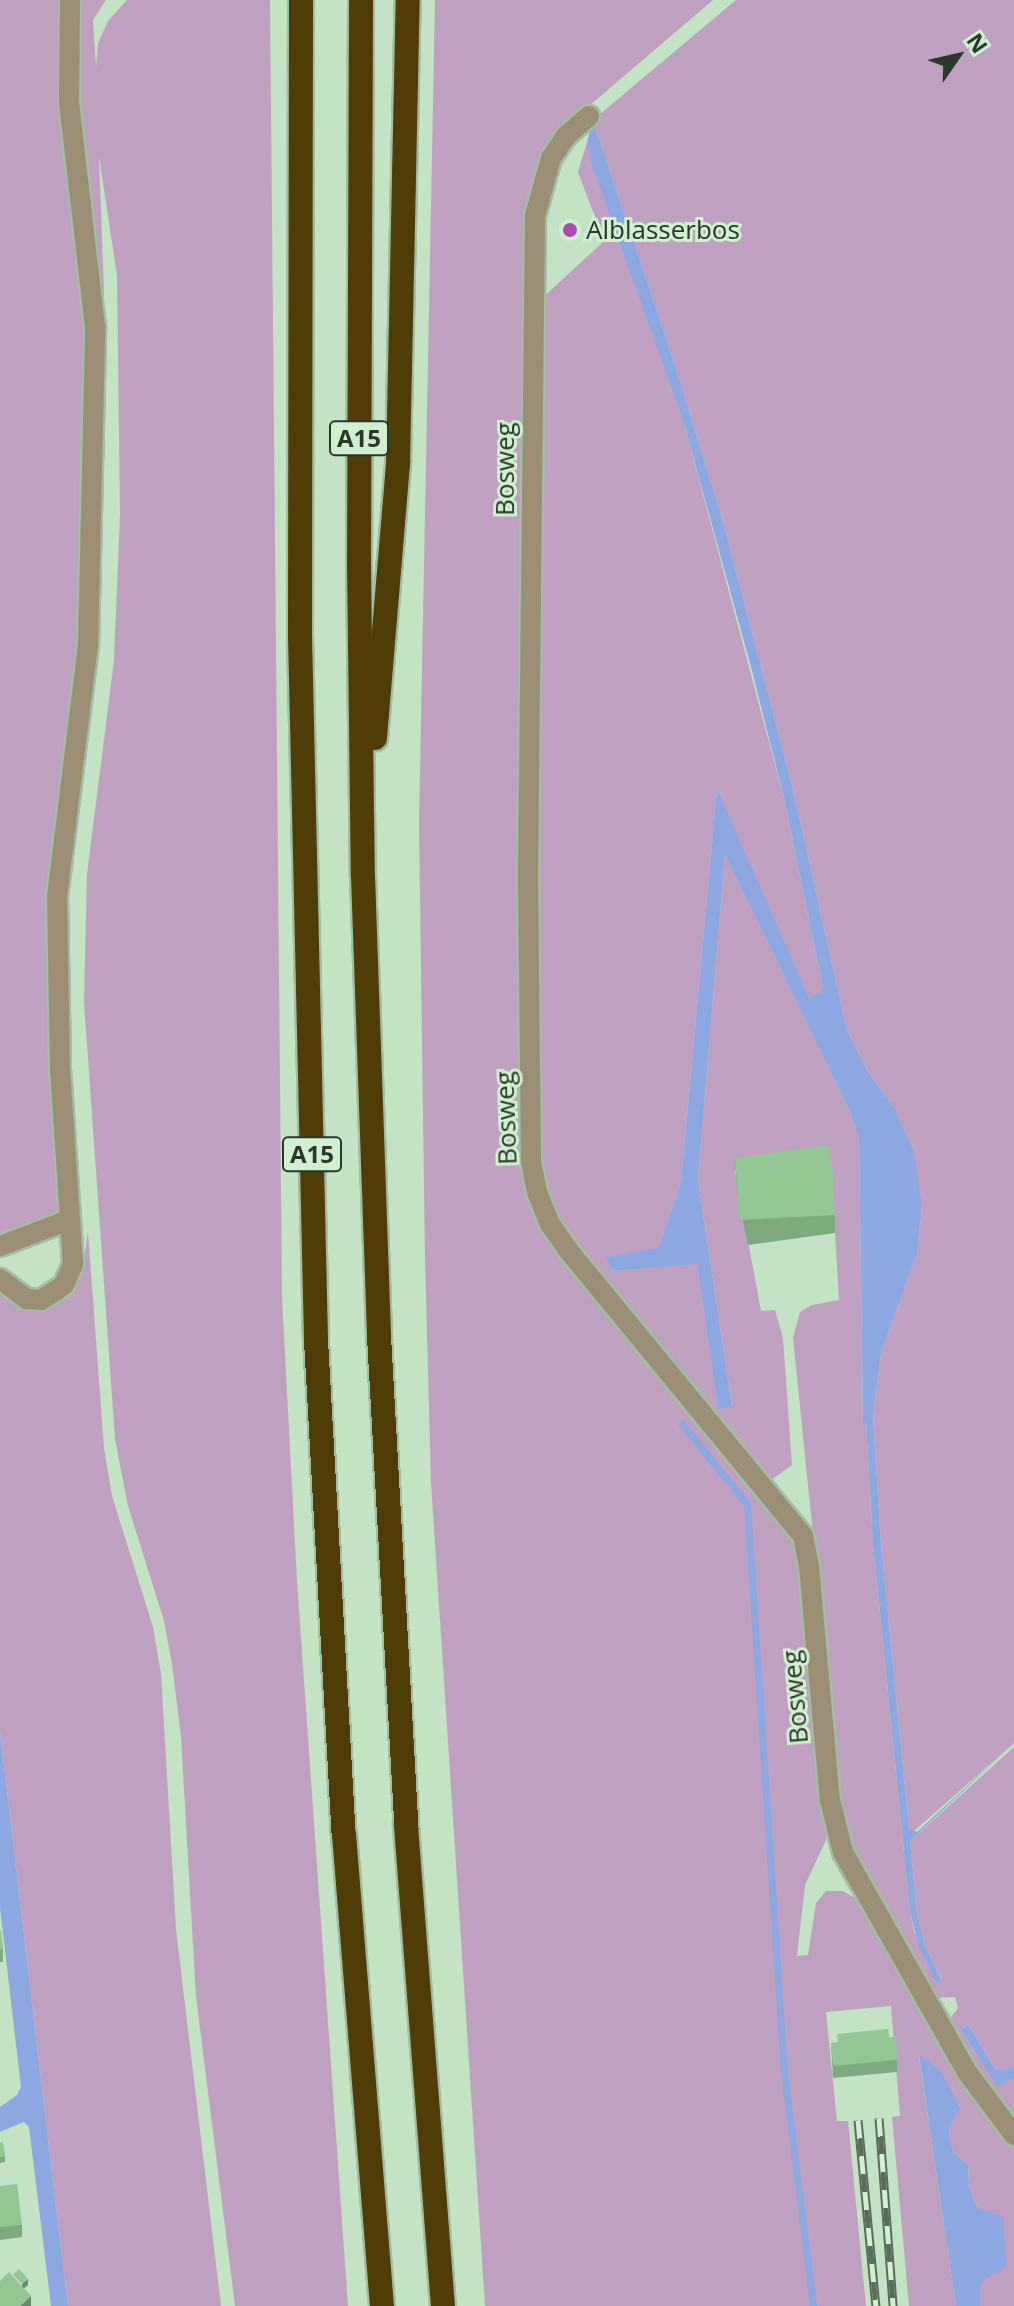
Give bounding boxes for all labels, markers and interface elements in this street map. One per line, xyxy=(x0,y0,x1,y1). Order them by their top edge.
north arrow xyxy=(918,16,998,96)
text: N xyxy=(960,27,995,58)
place label: Alblasserbos xyxy=(586,214,740,246)
marker: Alblasserbos xyxy=(561,221,579,239)
road number: A15 xyxy=(327,418,391,458)
street label: Bosweg xyxy=(489,422,521,516)
street label: Bosweg xyxy=(489,1071,523,1165)
road number: A15 xyxy=(280,1134,344,1174)
street label: Bosweg xyxy=(775,1649,815,1745)

